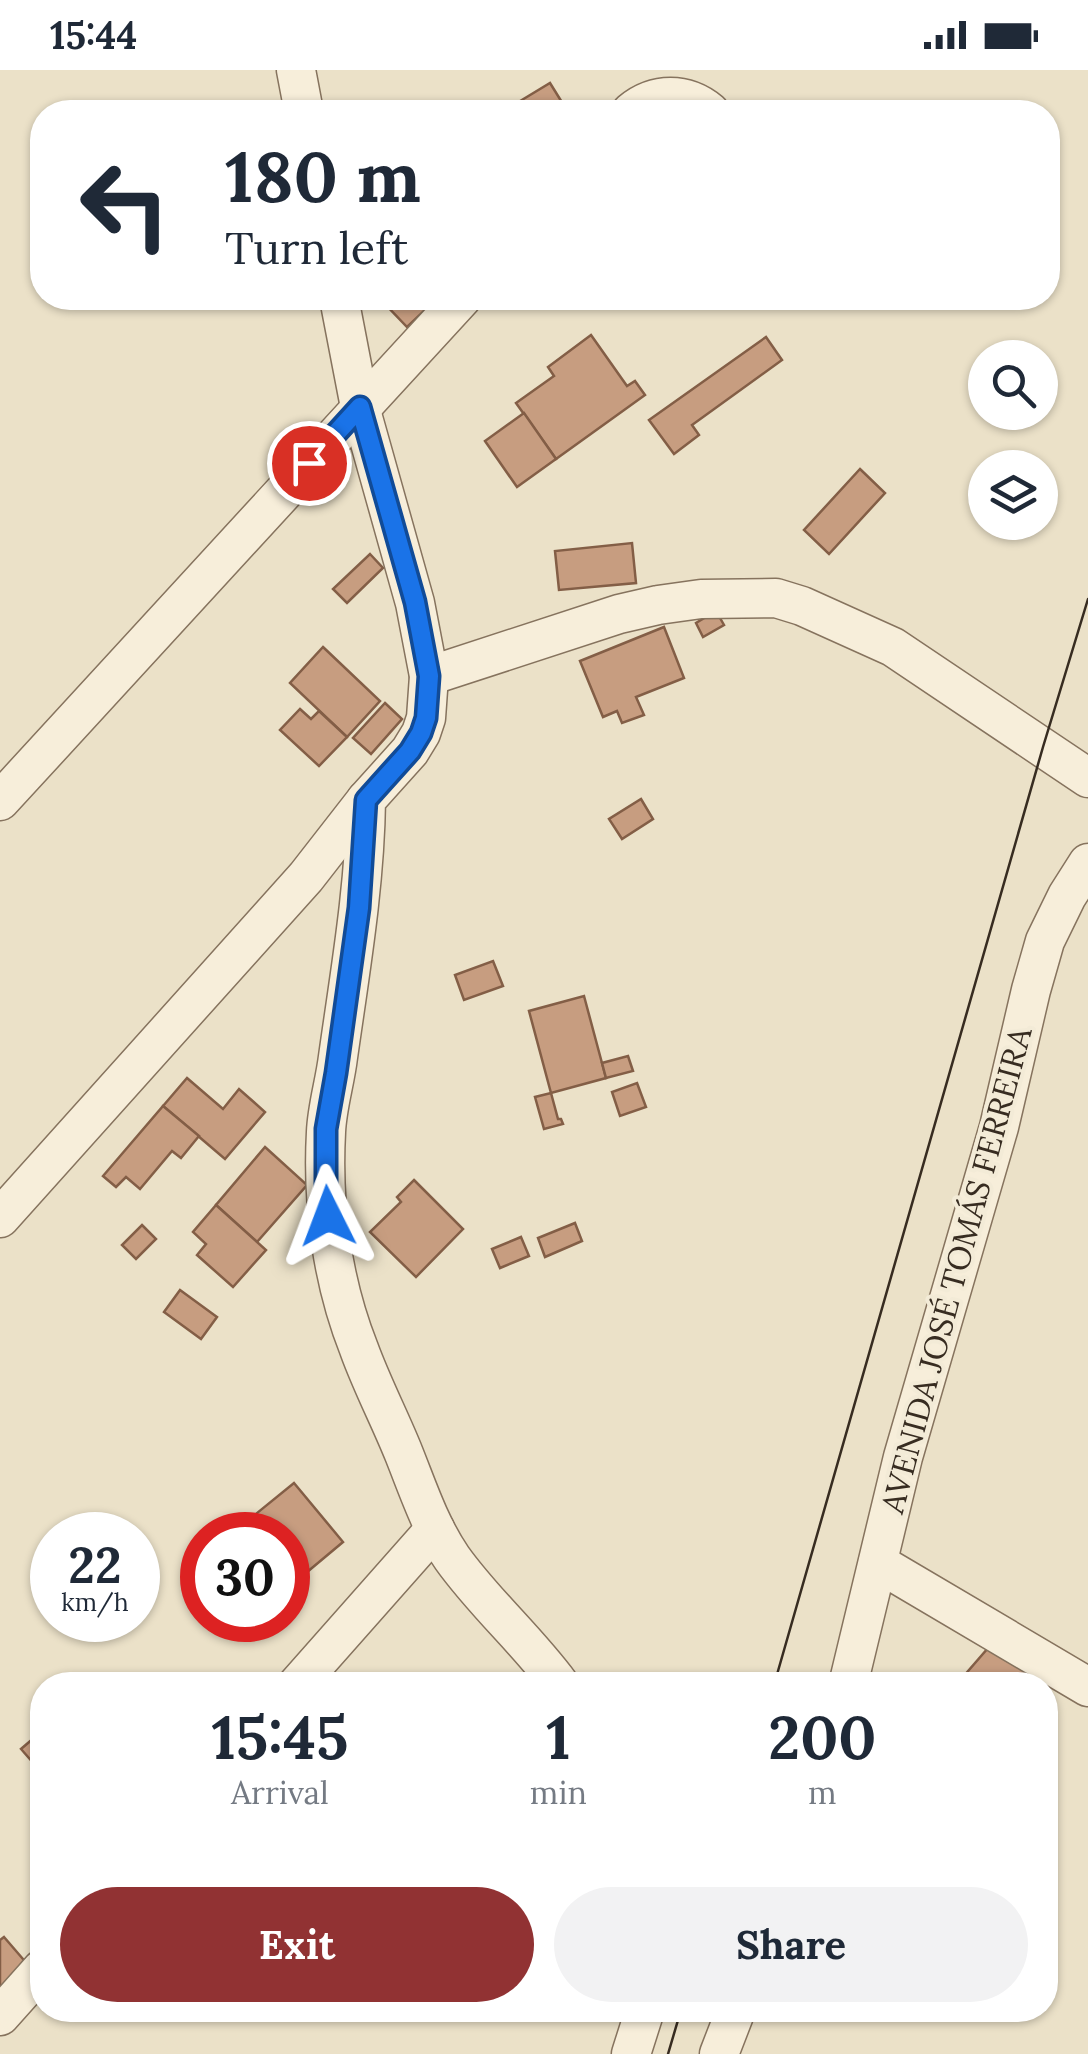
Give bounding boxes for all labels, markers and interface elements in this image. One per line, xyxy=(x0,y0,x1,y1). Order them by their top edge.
text: 15:44 xyxy=(50,11,137,59)
text: 180 m xyxy=(225,132,421,221)
icon: left xyxy=(60,140,190,270)
text: Turn left xyxy=(225,219,408,276)
map controls xyxy=(968,340,1058,540)
button: search xyxy=(968,340,1058,430)
pin xyxy=(267,421,352,506)
icon: arrive xyxy=(282,436,337,491)
button: layers xyxy=(968,450,1058,540)
street label: AVENIDA JOSÉ TOMÁS FERREIRA xyxy=(871,1021,1041,1519)
position arrow xyxy=(276,1164,380,1268)
speed limit sign: 30 xyxy=(180,1512,310,1642)
text: 22 xyxy=(68,1533,122,1597)
text: km/h xyxy=(61,1586,129,1618)
text: 15:45 xyxy=(211,1699,348,1775)
text: 1 xyxy=(546,1699,571,1775)
text: 200 xyxy=(768,1699,877,1775)
text: Arrival xyxy=(231,1772,329,1813)
text: min xyxy=(530,1772,587,1813)
text: m xyxy=(808,1772,837,1813)
button: Exit xyxy=(60,1887,534,2002)
button: Share xyxy=(554,1887,1028,2002)

